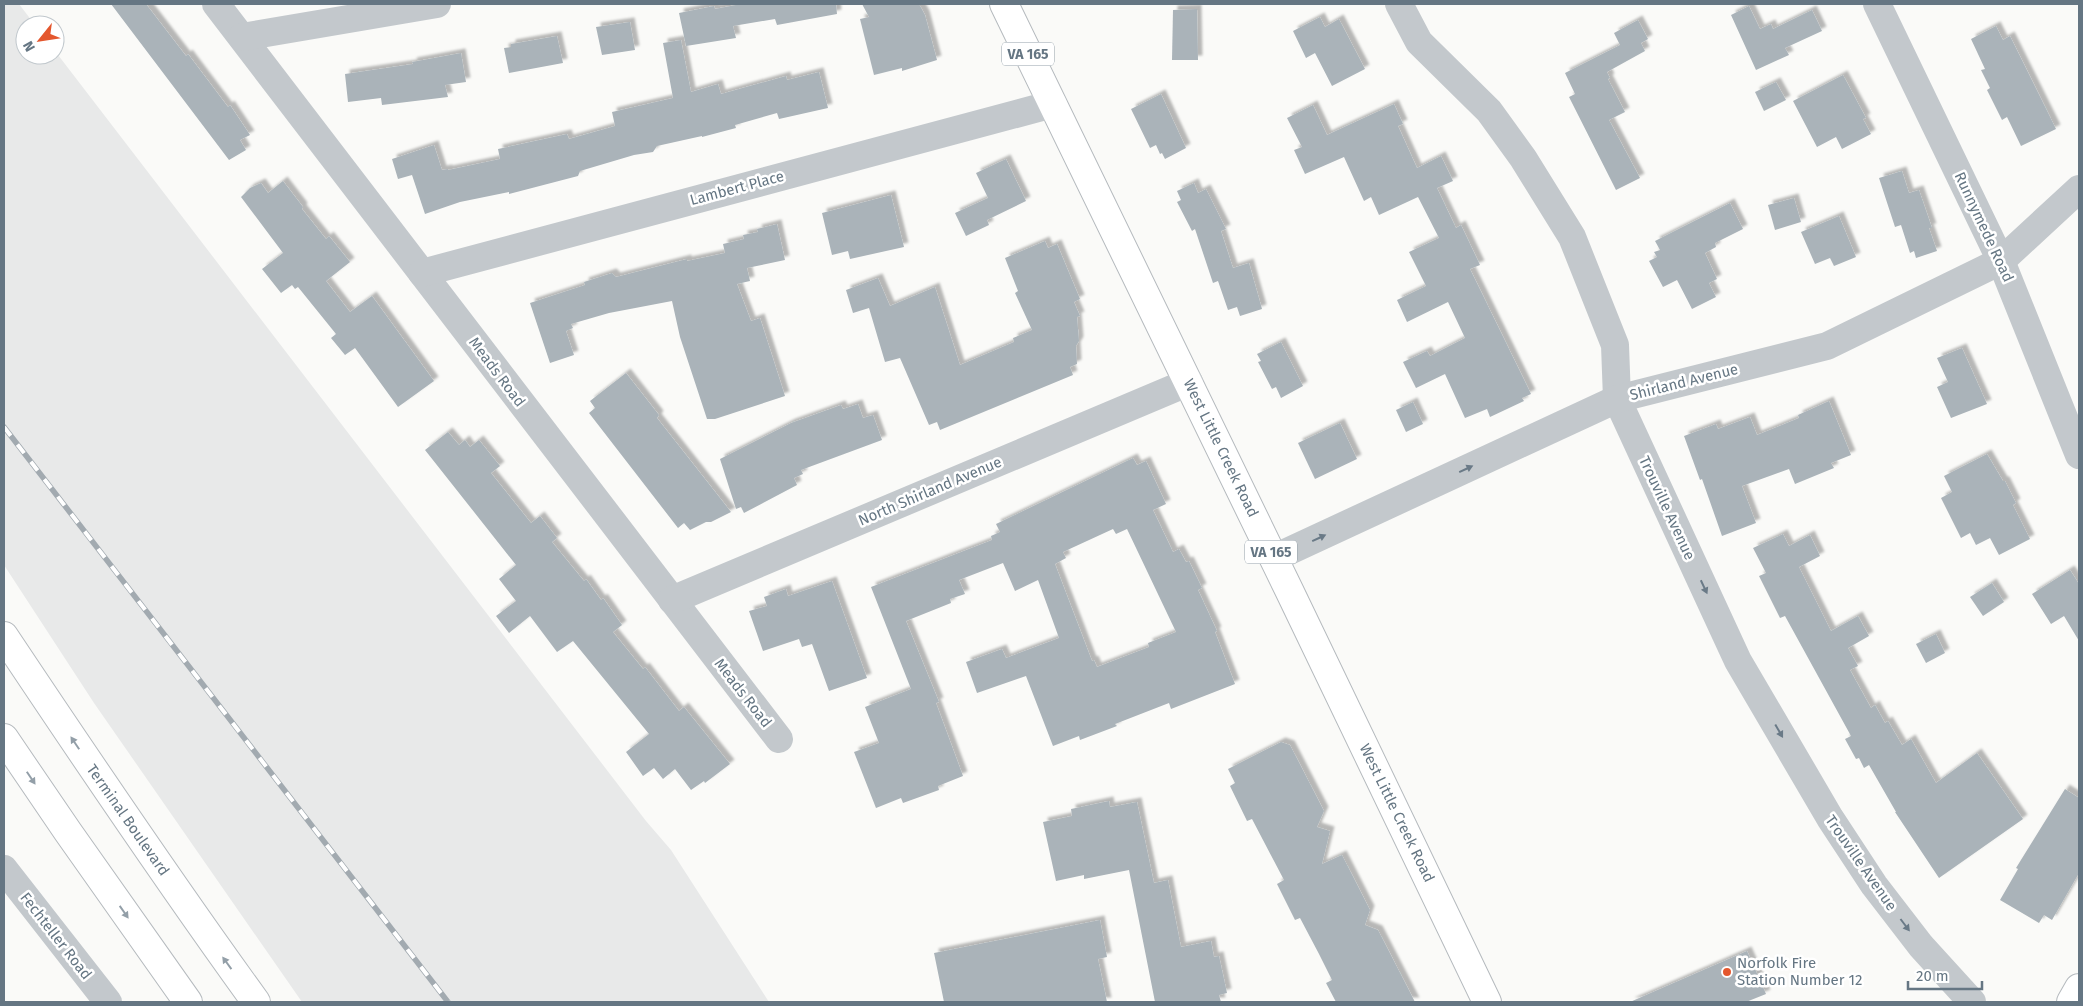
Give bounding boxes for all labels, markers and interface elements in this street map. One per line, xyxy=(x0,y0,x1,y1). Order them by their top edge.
north arrow xyxy=(15,15,65,65)
text: N xyxy=(19,38,39,55)
road number: VA 165 xyxy=(1002,42,1054,66)
street label: Lambert Place xyxy=(688,167,786,209)
street label: Runnymede Road xyxy=(1951,169,2017,285)
street label: Meads Road xyxy=(465,334,529,410)
street label: Shirland Avenue xyxy=(1628,360,1740,404)
street label: West Little Creek Road xyxy=(1180,376,1262,520)
street label: North Shirland Avenue xyxy=(856,453,1004,529)
street label: Trouville Avenue xyxy=(1635,453,1699,563)
one-way arrow xyxy=(1459,465,1473,473)
one-way arrow xyxy=(1311,534,1326,542)
road number: VA 165 xyxy=(1245,540,1297,564)
one-way arrow xyxy=(1700,580,1708,594)
street label: Meads Road xyxy=(711,655,775,731)
one-way arrow xyxy=(1774,724,1783,737)
one-way arrow xyxy=(70,736,80,750)
street label: West Little Creek Road xyxy=(1356,741,1438,885)
street label: Terminal Boulevard xyxy=(83,761,173,879)
one-way arrow xyxy=(26,771,36,785)
street label: Trouville Avenue xyxy=(1821,812,1901,914)
street label: Fechteller Road xyxy=(16,889,96,983)
one-way arrow xyxy=(119,905,129,918)
one-way arrow xyxy=(1900,918,1911,931)
place label: Norfolk Fire Station Number 12 xyxy=(1737,954,1862,989)
one-way arrow xyxy=(222,957,233,970)
scale bar xyxy=(1908,958,1982,990)
marker: Norfolk Fire Station Number 12 xyxy=(1721,966,1733,978)
text: 20 m xyxy=(1916,967,1949,985)

